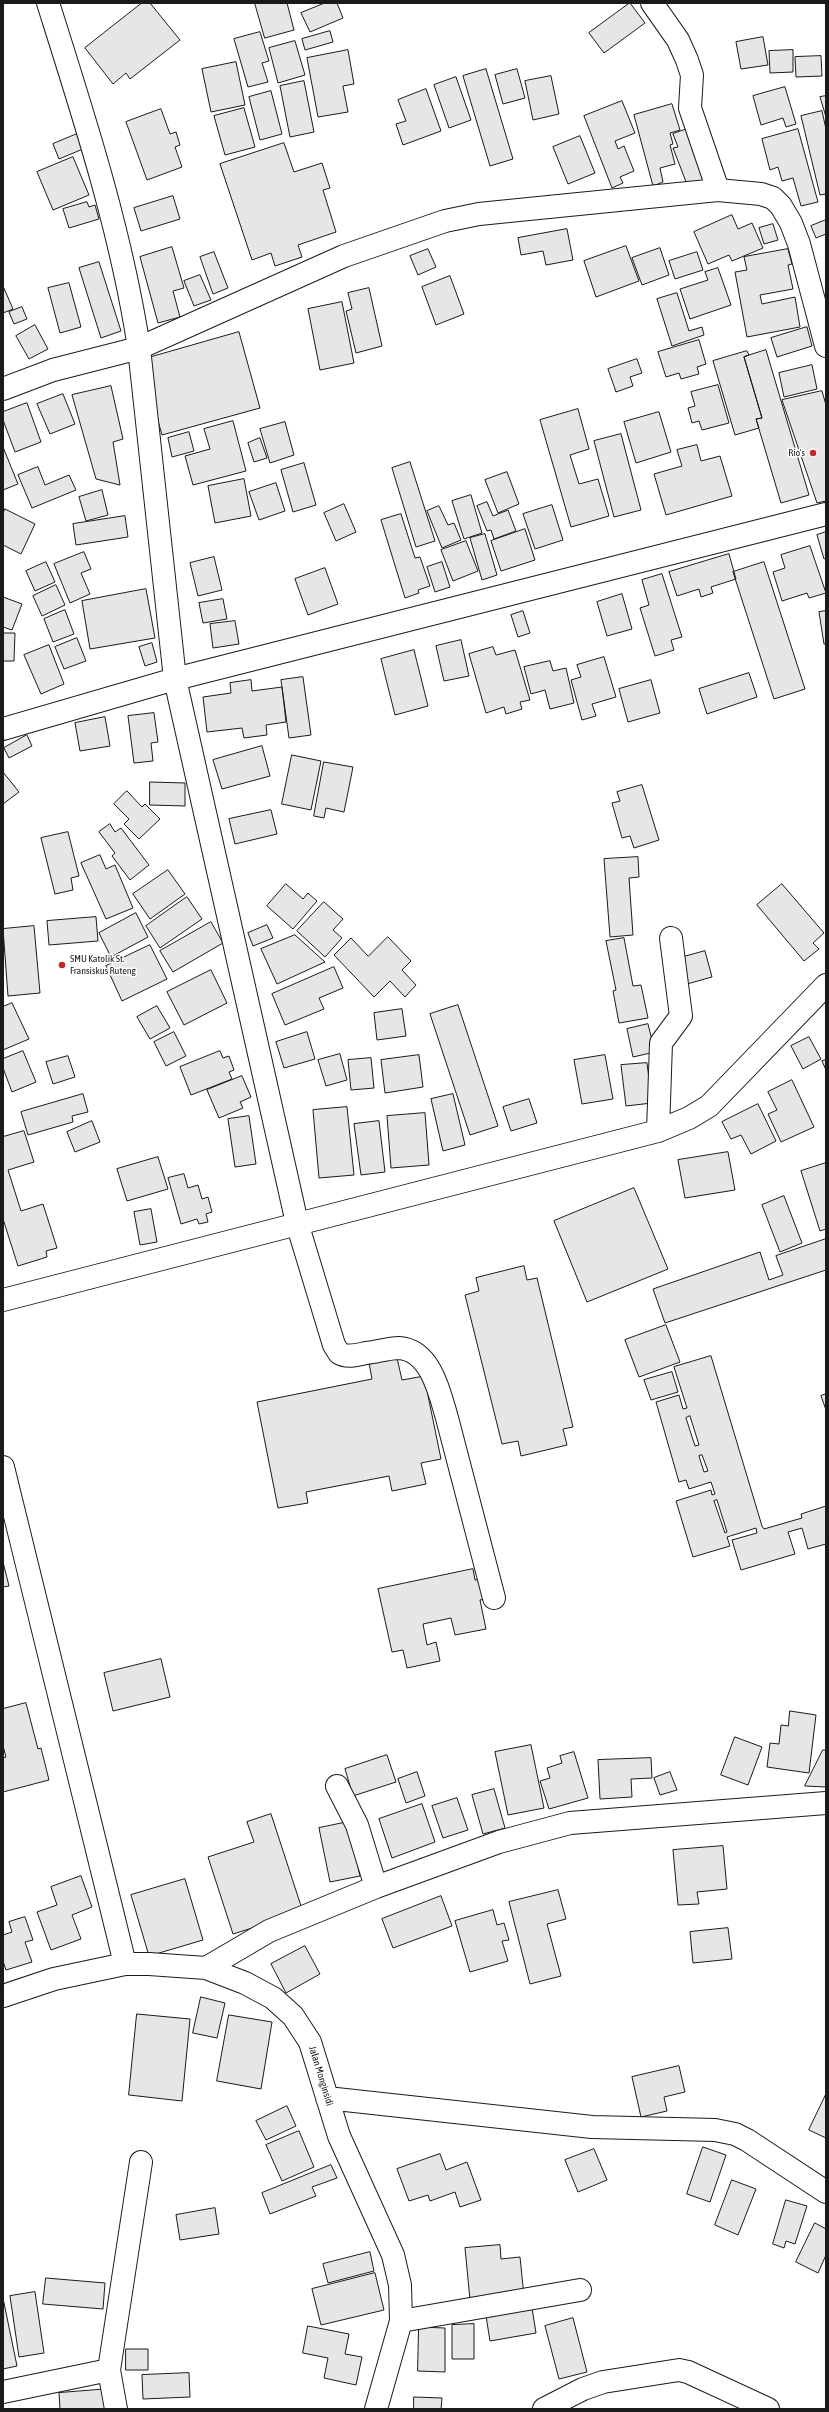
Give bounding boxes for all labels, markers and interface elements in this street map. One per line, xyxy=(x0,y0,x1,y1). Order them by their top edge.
place label: Rio's xyxy=(788,447,805,459)
marker: Rio's xyxy=(808,448,818,458)
place label: SMU Katolik St. Fransiskus Ruteng xyxy=(70,953,136,976)
marker: SMU Katolik St. Fransiskus Ruteng xyxy=(57,960,67,970)
street label: Jalan Monginsidi xyxy=(306,2045,336,2107)

